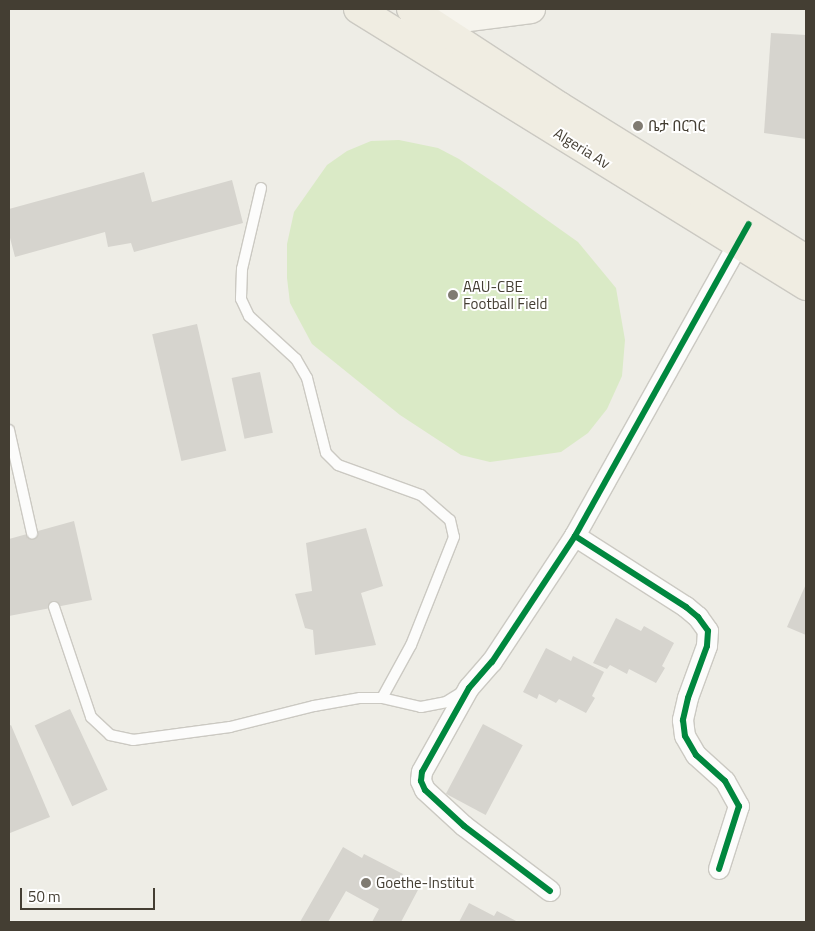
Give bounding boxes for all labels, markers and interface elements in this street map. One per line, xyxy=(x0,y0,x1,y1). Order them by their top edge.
place label: ቤታ በርገር xyxy=(648,117,705,135)
marker: ቤታ በርገር xyxy=(632,120,644,132)
street label: Algeria Av xyxy=(551,124,613,172)
place label: AAU-CBE Football Field xyxy=(463,277,547,312)
marker: AAU-CBE Football Field xyxy=(447,289,459,301)
place label: Goethe-Institut xyxy=(376,874,474,892)
marker: Goethe-Institut xyxy=(360,877,372,889)
scale bar xyxy=(22,878,158,910)
text: 50 m xyxy=(28,885,61,908)

